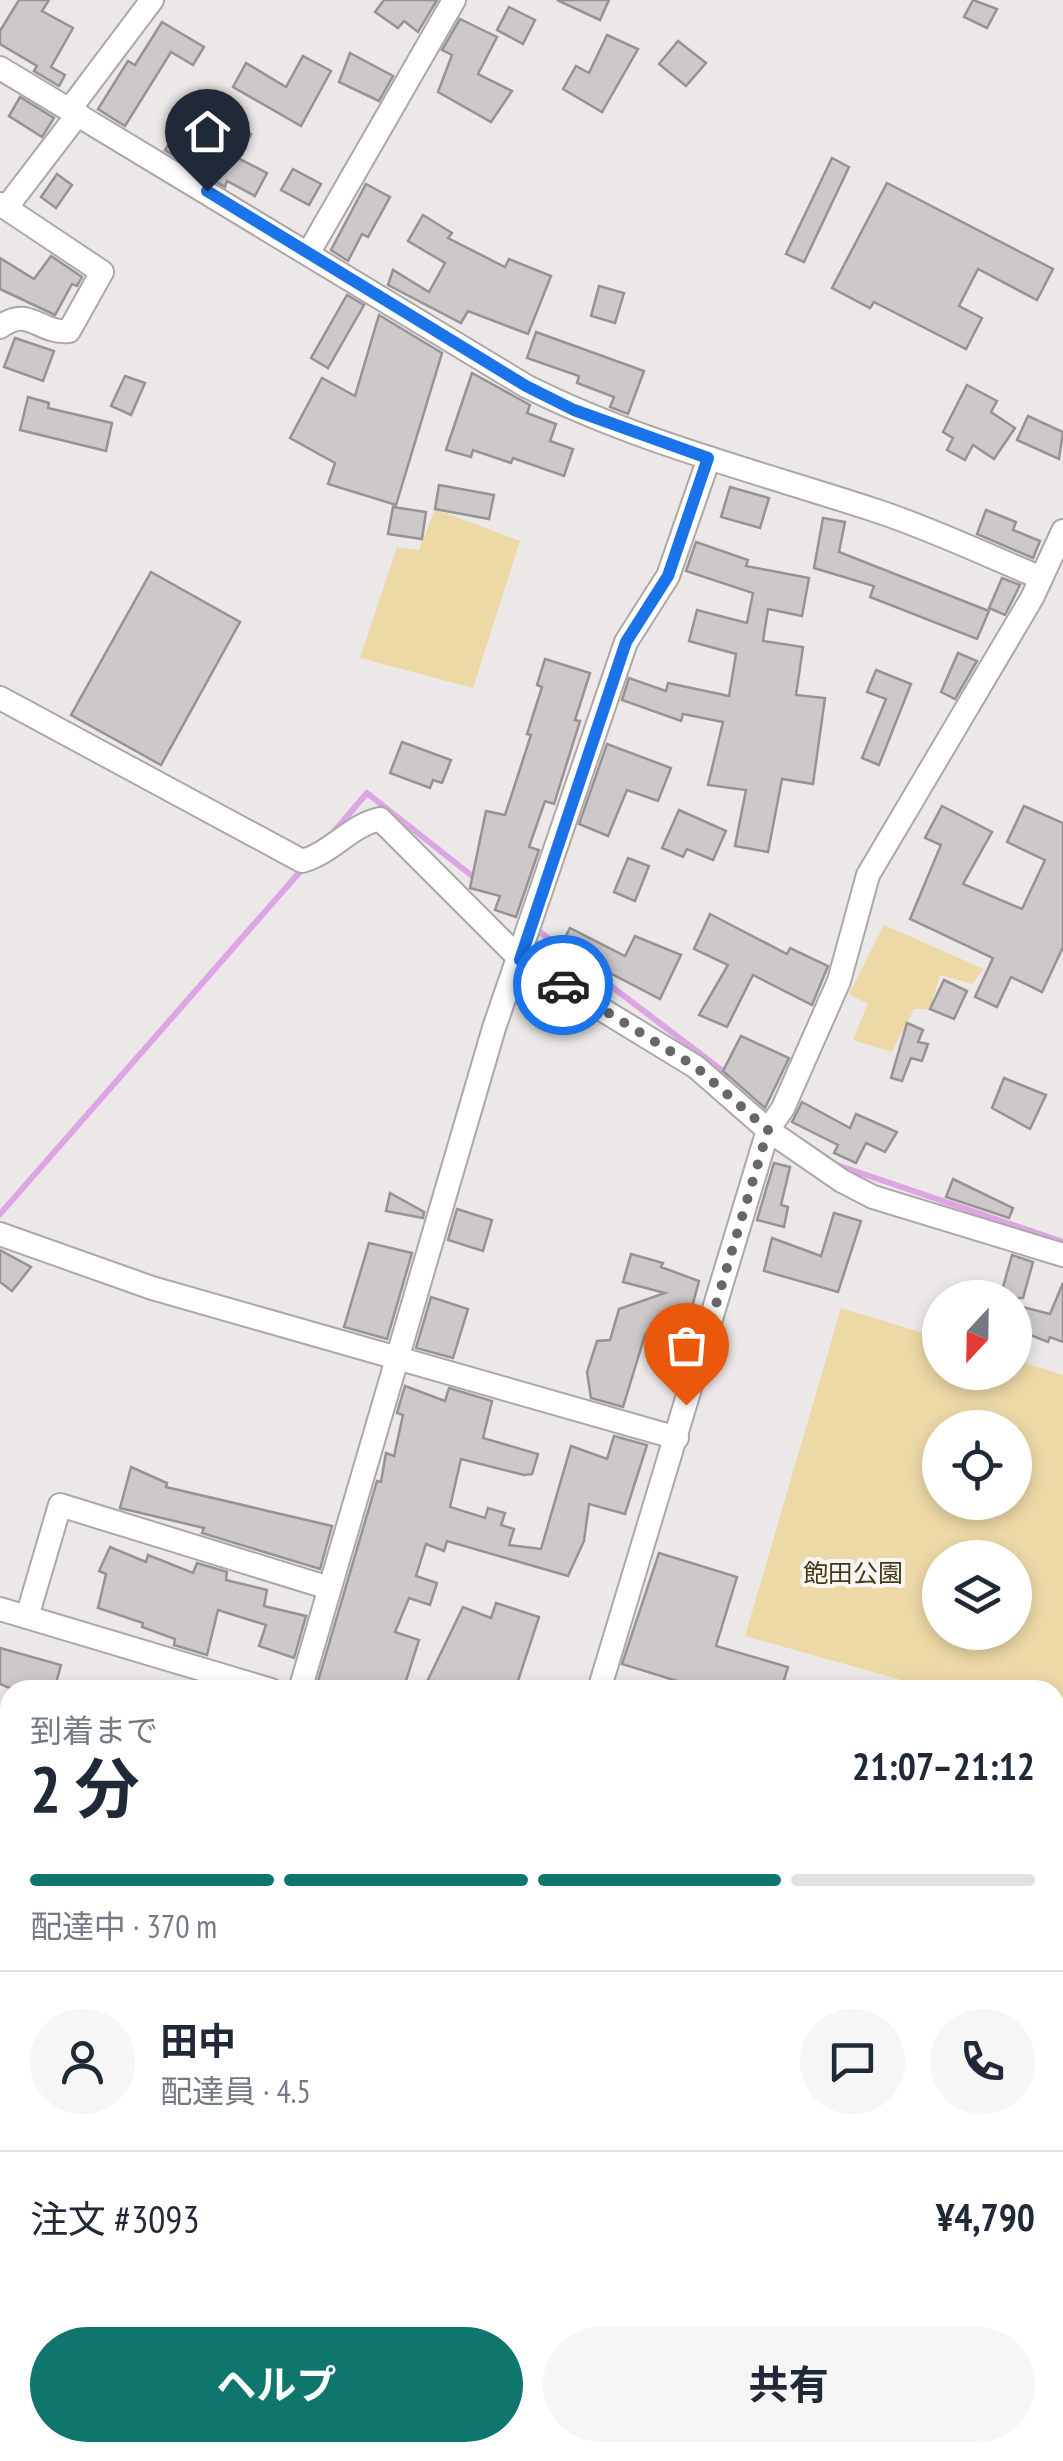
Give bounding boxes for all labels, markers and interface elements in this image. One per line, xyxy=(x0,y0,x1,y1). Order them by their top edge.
pin xyxy=(165,89,250,192)
icon: home xyxy=(180,104,235,159)
courier xyxy=(513,935,613,1035)
icon: car xyxy=(536,958,591,1013)
north arrow xyxy=(922,1280,1032,1390)
map controls xyxy=(922,1280,1032,1650)
pin xyxy=(644,1303,729,1406)
icon: bag xyxy=(659,1318,714,1373)
button: locate xyxy=(922,1410,1032,1520)
button: layers xyxy=(922,1540,1032,1650)
park label: 飽田公園 xyxy=(803,1557,903,1589)
text: 到着まで xyxy=(30,1709,158,1751)
text: 21:07–21:12 xyxy=(852,1741,1035,1790)
text: 2 分 xyxy=(30,1746,139,1830)
text: 配達中 · 370 m xyxy=(30,1905,217,1947)
button: person xyxy=(30,2009,135,2114)
button: chat xyxy=(800,2009,905,2114)
button: phone xyxy=(930,2009,1035,2114)
text: 田中 xyxy=(160,2016,236,2065)
text: 配達員 · 4.5 xyxy=(160,2070,311,2112)
text: ¥4,790 xyxy=(936,2192,1035,2241)
text: 注文 #3093 xyxy=(30,2194,200,2243)
button: ヘルプ xyxy=(30,2327,523,2442)
button: 共有 xyxy=(543,2327,1035,2442)

